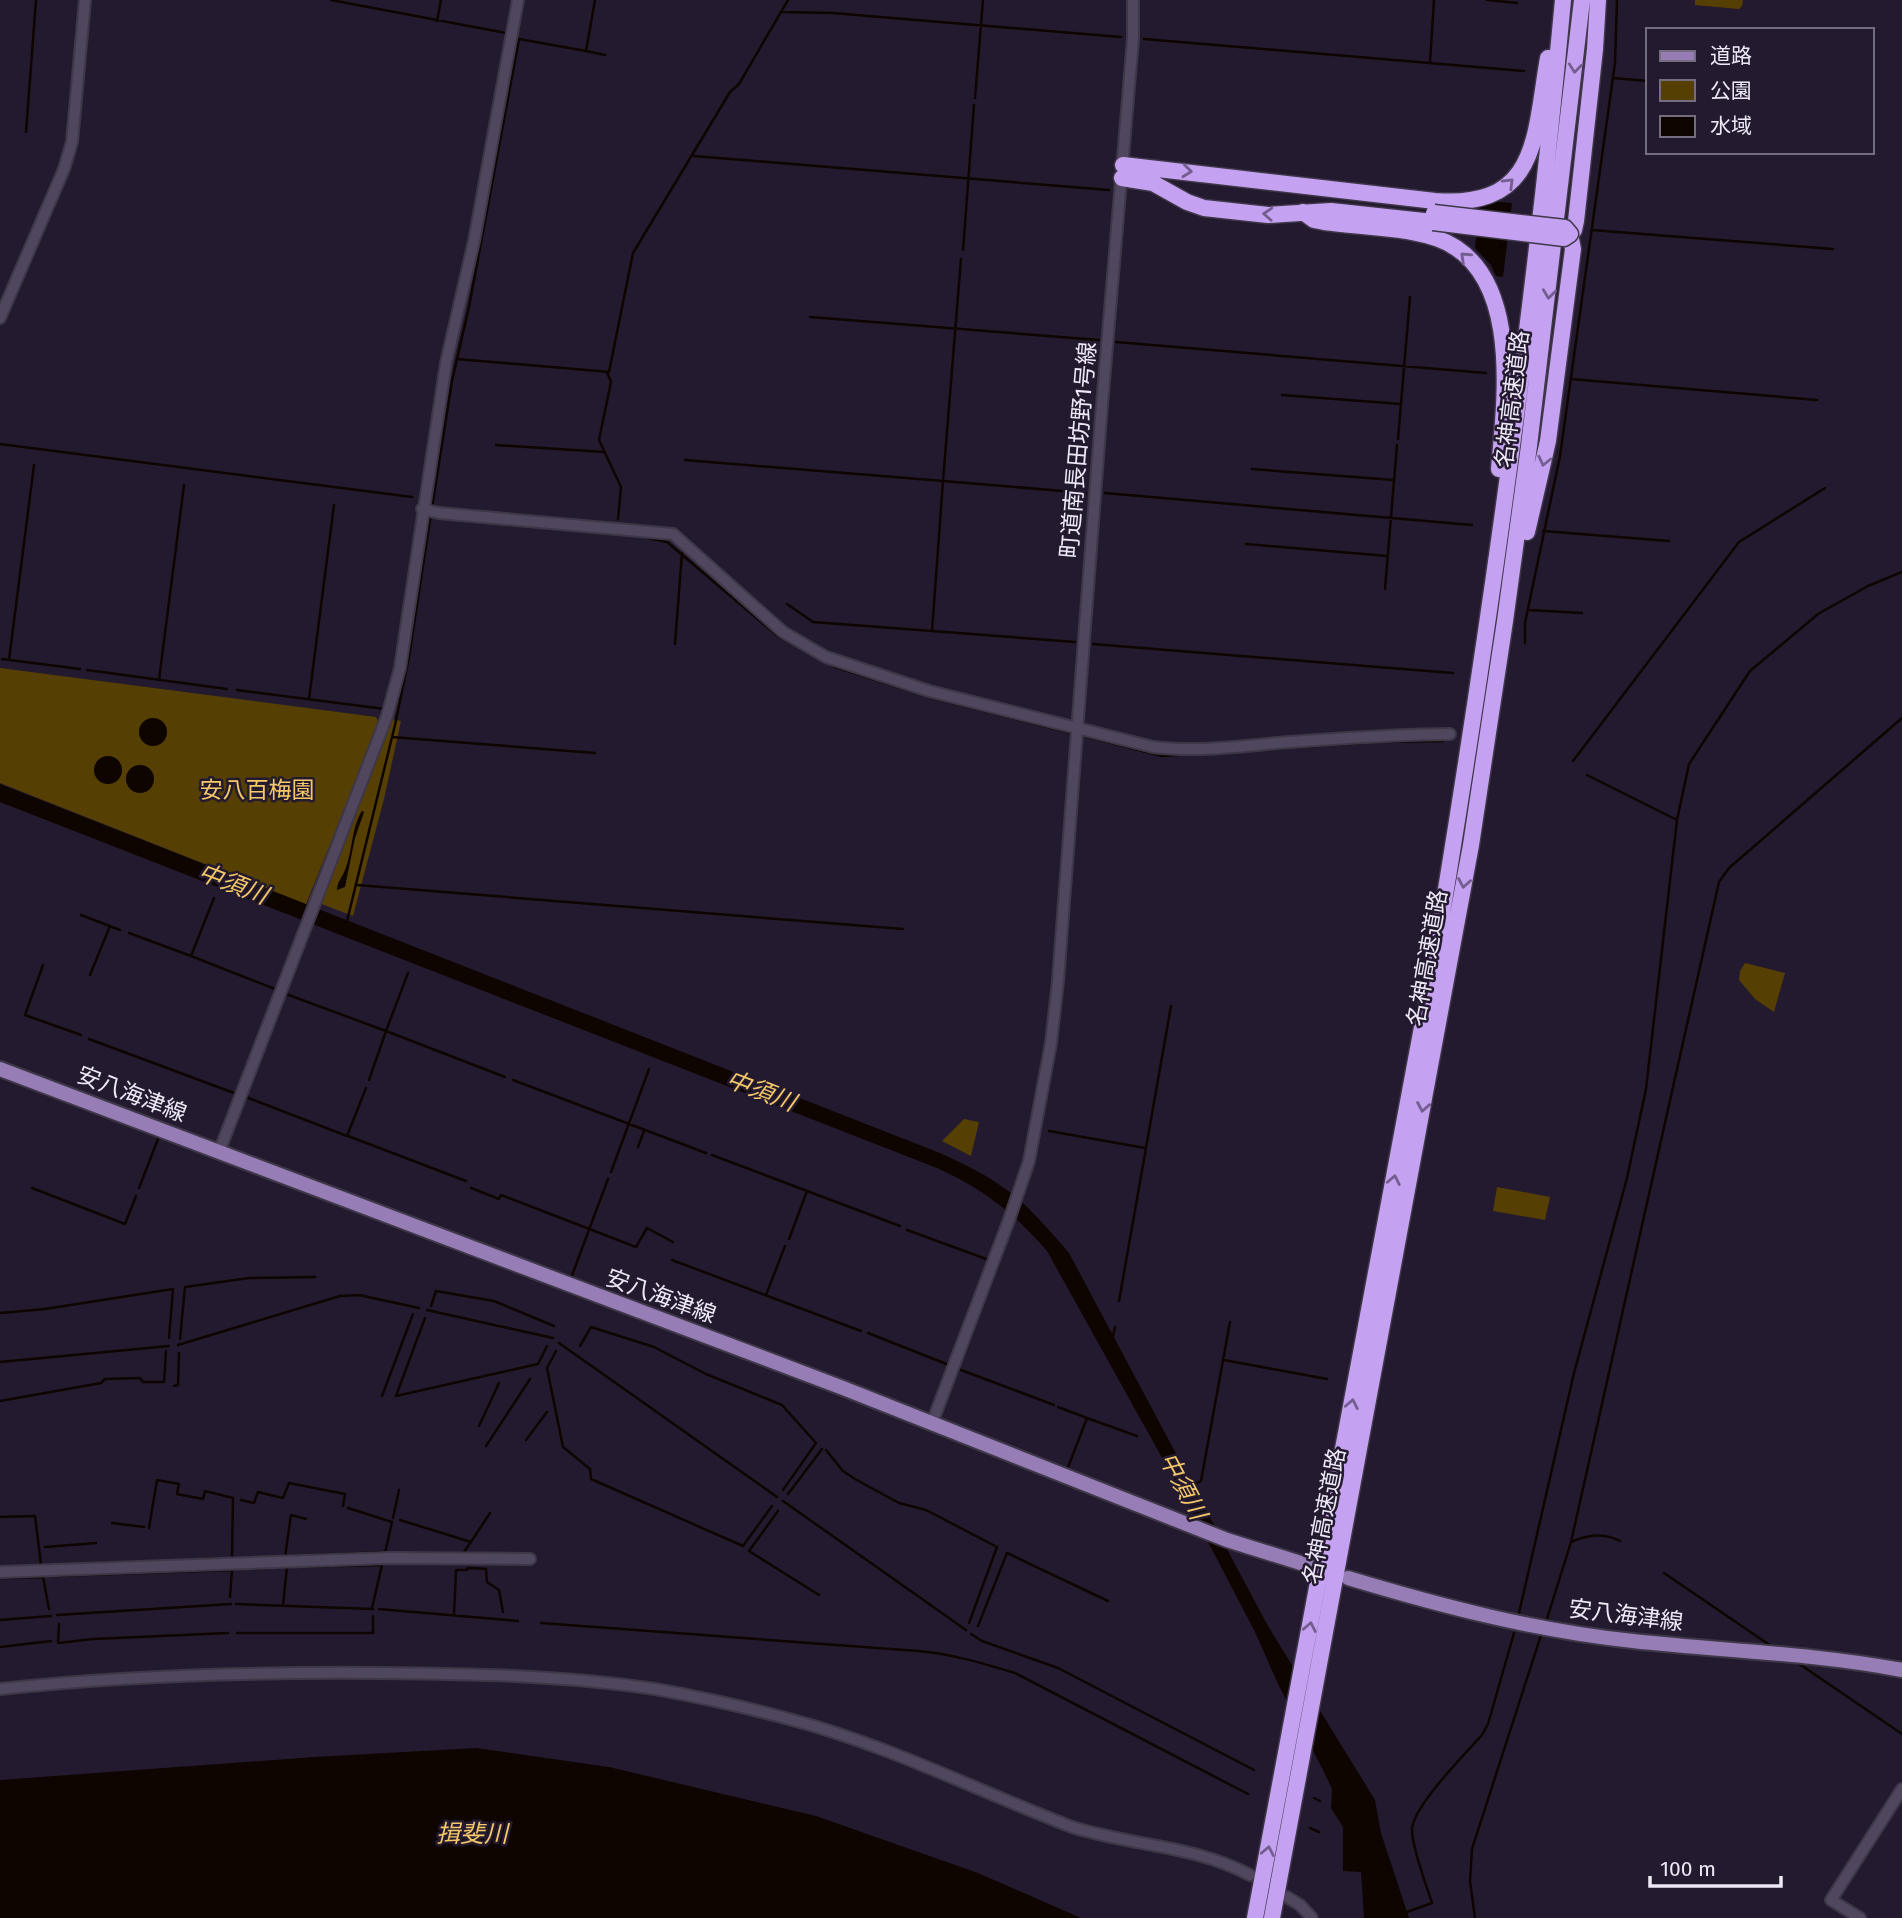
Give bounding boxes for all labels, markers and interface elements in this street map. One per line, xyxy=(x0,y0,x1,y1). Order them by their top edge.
legend xyxy=(1646,28,1874,154)
text: 道路 xyxy=(1710,43,1752,69)
one-way arrow xyxy=(1568,63,1583,74)
text: 公園 xyxy=(1710,78,1752,104)
text: 水域 xyxy=(1710,113,1752,139)
one-way arrow xyxy=(1181,164,1193,179)
one-way arrow xyxy=(1501,179,1514,192)
one-way arrow xyxy=(1262,207,1273,222)
one-way arrow xyxy=(1460,253,1473,265)
one-way arrow xyxy=(1541,288,1556,300)
street label: 名神高速道路 xyxy=(1490,329,1534,469)
street label: 町道南長田坊野1号線 xyxy=(1055,341,1101,559)
one-way arrow xyxy=(1537,455,1552,467)
park label: 安八百梅園 xyxy=(200,776,315,804)
water label: 中須川 xyxy=(194,858,274,911)
one-way arrow xyxy=(1457,877,1472,889)
street label: 名神高速道路 xyxy=(1401,888,1453,1028)
street label: 安八海津線 xyxy=(73,1060,191,1128)
water label: 中須川 xyxy=(722,1065,802,1118)
one-way arrow xyxy=(1416,1101,1431,1113)
one-way arrow xyxy=(1385,1174,1400,1186)
street label: 安八海津線 xyxy=(602,1263,720,1329)
one-way arrow xyxy=(1344,1398,1359,1410)
street label: 名神高速道路 xyxy=(1297,1446,1351,1586)
water label: 中須川 xyxy=(1154,1448,1214,1527)
street label: 安八海津線 xyxy=(1567,1594,1685,1636)
one-way arrow xyxy=(1302,1621,1317,1633)
water label: 揖斐川 xyxy=(436,1820,511,1848)
scale bar xyxy=(1650,1844,1781,1888)
one-way arrow xyxy=(1259,1845,1274,1857)
text: 100 m xyxy=(1660,1856,1716,1882)

